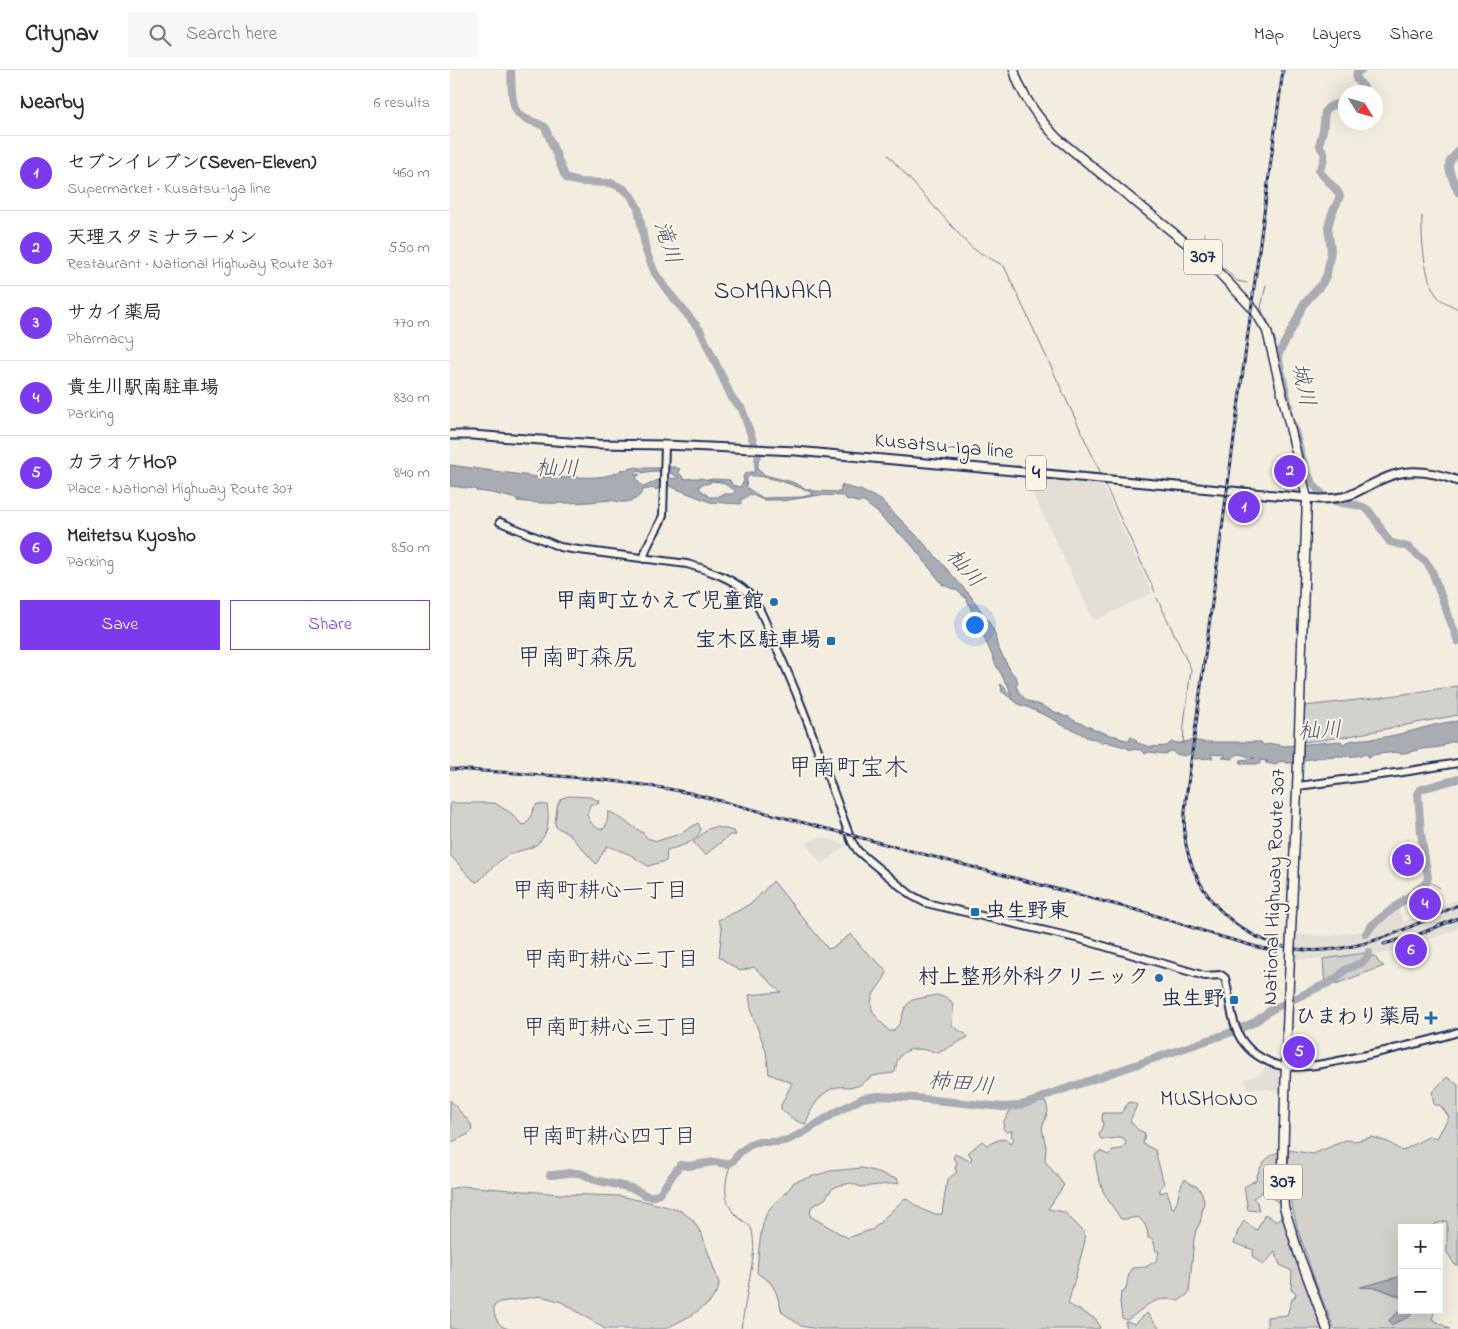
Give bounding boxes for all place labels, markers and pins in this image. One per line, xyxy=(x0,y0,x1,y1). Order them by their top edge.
pin: 2 xyxy=(1274,452,1306,490)
pin: 1 xyxy=(1228,488,1260,526)
place label: 甲南町立かえで児童館 xyxy=(555,587,764,617)
marker: 甲南町立かえで児童館 xyxy=(768,596,780,608)
place label: 宝木区駐車場 xyxy=(695,626,821,656)
marker: 宝木区駐車場 xyxy=(825,635,837,647)
pin: 3 xyxy=(1392,841,1424,879)
pin: 4 xyxy=(1409,885,1441,923)
place label: 虫生野東 xyxy=(985,897,1069,927)
marker: 虫生野東 xyxy=(969,906,981,918)
pin: 6 xyxy=(1395,931,1427,969)
place label: 村上整形外科クリニック xyxy=(918,963,1149,993)
marker: 村上整形外科クリニック xyxy=(1153,972,1165,984)
place label: 虫生野 xyxy=(1161,985,1224,1015)
marker: 虫生野 xyxy=(1228,994,1240,1006)
place label: ひまわり薬局 xyxy=(1295,1003,1421,1033)
marker: ひまわり薬局 xyxy=(1425,1012,1437,1024)
pin: 5 xyxy=(1283,1033,1315,1071)

